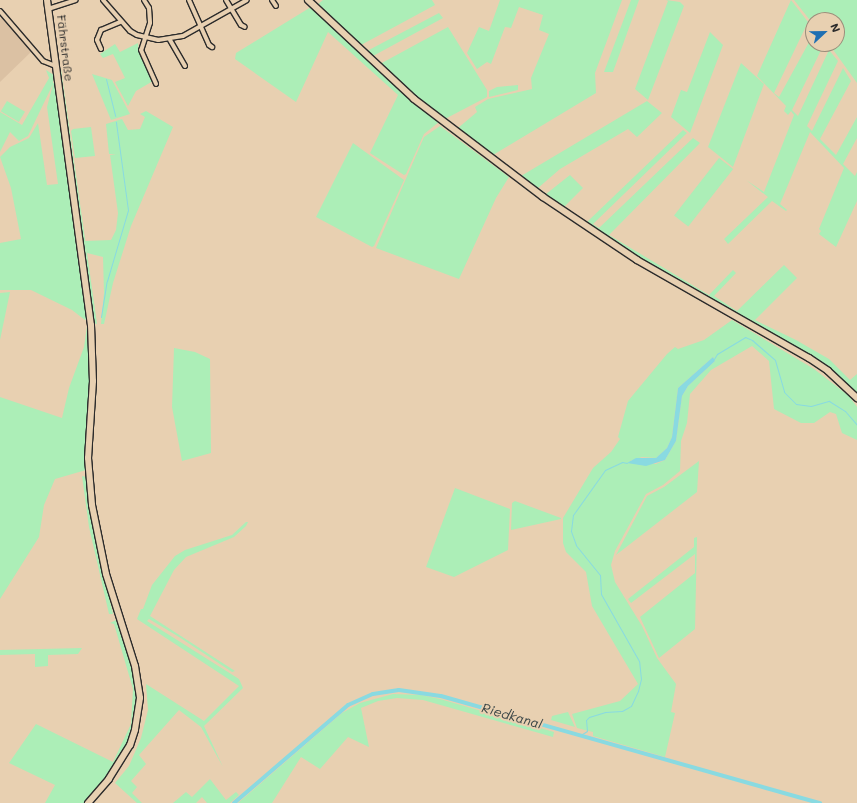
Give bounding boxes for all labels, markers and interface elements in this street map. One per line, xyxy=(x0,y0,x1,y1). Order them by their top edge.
north arrow xyxy=(805,12,845,52)
street label: Fährstraße xyxy=(54,14,76,82)
text: N xyxy=(827,21,844,34)
water label: Riedkanal xyxy=(480,700,544,732)

